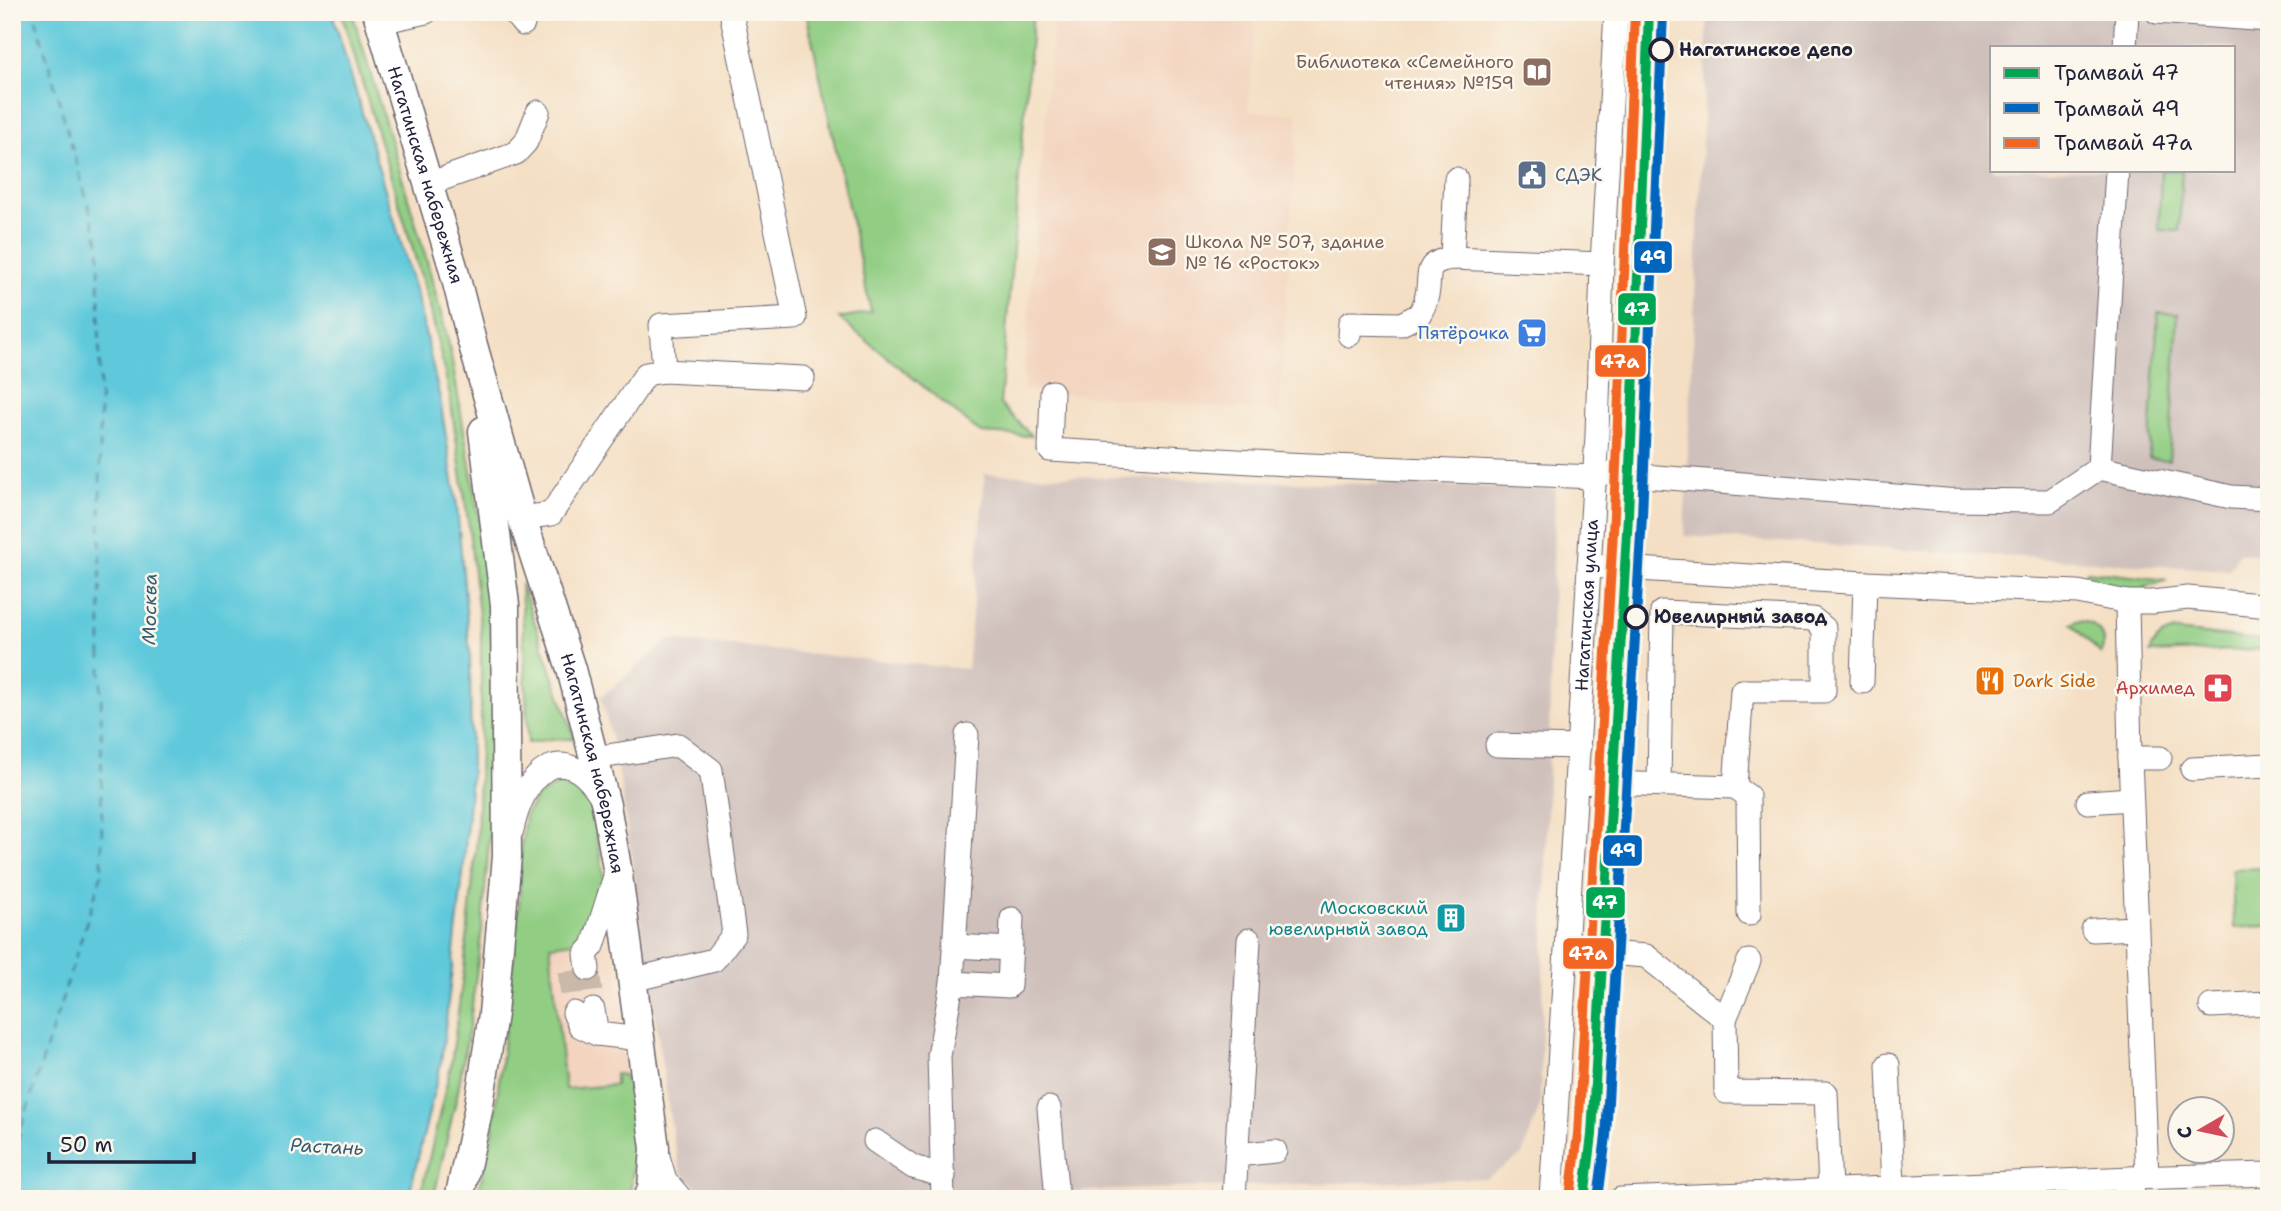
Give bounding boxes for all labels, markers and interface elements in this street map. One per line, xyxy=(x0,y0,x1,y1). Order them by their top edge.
marker: Нагатинское депо xyxy=(1649,38,1673,62)
place label: Нагатинское депо xyxy=(1679,38,1853,62)
legend xyxy=(1990,46,2236,172)
place label: Библиотека «Семейного чтения» №159 xyxy=(1296,50,1514,95)
library icon: Библиотека «Семейного чтения» №159 xyxy=(1520,55,1554,89)
text: Трамвай 47 xyxy=(2054,59,2179,87)
street label: Нагатинская набережная xyxy=(382,63,469,286)
text: Трамвай 49 xyxy=(2054,95,2180,123)
text: Трамвай 47а xyxy=(2054,129,2192,157)
public building icon: СДЭК xyxy=(1515,158,1549,192)
place label: СДЭК xyxy=(1555,163,1603,187)
place label: Школа № 507, здание № 16 «Росток» xyxy=(1185,230,1385,275)
school or university icon: Школа № 507, здание № 16 «Росток» xyxy=(1145,235,1179,269)
line badge: 49 xyxy=(1633,240,1673,274)
text: 49 xyxy=(1640,245,1666,270)
line badge: 47 xyxy=(1617,292,1657,326)
text: 47 xyxy=(1624,297,1650,322)
supermarket icon: Пятёрочка xyxy=(1515,316,1549,350)
place label: Пятёрочка xyxy=(1418,321,1509,345)
line badge: 47а xyxy=(1594,344,1647,378)
text: 47а xyxy=(1601,349,1639,374)
street label: Нагатинская улица xyxy=(1570,518,1604,692)
water label: Москва xyxy=(136,573,163,645)
marker: Ювелирный завод xyxy=(1624,605,1648,629)
place label: Ювелирный завод xyxy=(1654,605,1828,629)
street label: Нагатинская набережная xyxy=(555,650,630,875)
restaurant icon: Dark Side xyxy=(1973,664,2007,698)
place label: Dark Side xyxy=(2013,669,2096,693)
pharmacy icon: Архимед xyxy=(2201,671,2235,705)
place label: Архимед xyxy=(2116,676,2196,700)
line badge: 49 xyxy=(1602,834,1643,867)
text: 49 xyxy=(1610,838,1636,863)
line badge: 47 xyxy=(1585,886,1626,919)
text: 47 xyxy=(1592,890,1618,915)
place label: Московский ювелирный завод xyxy=(1268,896,1429,941)
building icon: Московский ювелирный завод xyxy=(1434,901,1468,935)
line badge: 47а xyxy=(1562,937,1615,970)
text: 47а xyxy=(1569,941,1607,966)
north arrow xyxy=(2166,1096,2236,1166)
scale bar xyxy=(49,1120,194,1164)
text: С xyxy=(2171,1125,2198,1140)
text: 50 m xyxy=(60,1131,113,1159)
water label: Растань xyxy=(290,1132,365,1161)

